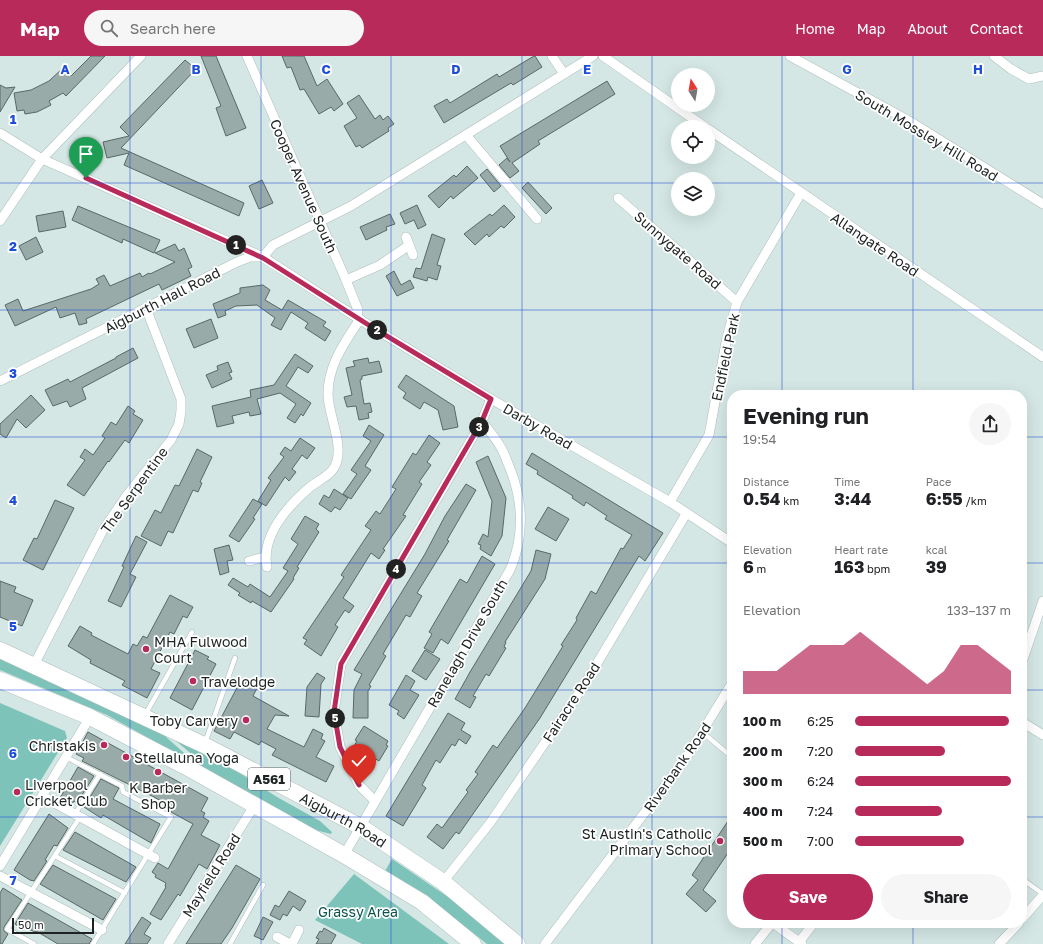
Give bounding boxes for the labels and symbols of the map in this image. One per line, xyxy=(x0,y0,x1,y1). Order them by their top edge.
text: A xyxy=(60,61,70,77)
text: B xyxy=(191,61,201,77)
text: C xyxy=(321,61,331,77)
text: D xyxy=(451,61,461,77)
text: E xyxy=(583,61,591,77)
text: G xyxy=(842,61,852,77)
text: H xyxy=(973,61,983,77)
north arrow xyxy=(671,68,715,112)
street label: South Mossley Hill Road xyxy=(853,86,1001,184)
text: 1 xyxy=(10,111,17,127)
street label: Cooper Avenue South xyxy=(267,116,341,256)
pin xyxy=(69,137,103,178)
street label: Sunnygate Road xyxy=(631,208,725,292)
street label: Allangate Road xyxy=(828,208,922,280)
pin: 1 xyxy=(226,235,246,255)
text: 2 xyxy=(9,238,17,254)
street label: Aigburth Hall Road xyxy=(101,263,223,337)
street label: Endfield Park xyxy=(707,311,743,403)
pin: 2 xyxy=(367,320,387,340)
text: 3 xyxy=(9,365,17,381)
street label: Darby Road xyxy=(500,399,576,453)
pin: 3 xyxy=(469,417,489,437)
street label: The Serpentine xyxy=(97,443,171,537)
text: 4 xyxy=(9,492,17,508)
pin: 4 xyxy=(386,559,406,579)
street label: Ranelagh Drive South xyxy=(423,576,511,710)
text: 5 xyxy=(9,618,17,634)
place label: MHA Fulwood Court xyxy=(154,633,247,666)
marker: MHA Fulwood Court xyxy=(141,644,151,654)
street label: Fairacre Road xyxy=(539,659,603,745)
place label: Travelodge xyxy=(201,673,275,690)
marker: Travelodge xyxy=(188,676,198,686)
pin: 5 xyxy=(325,708,345,728)
place label: Toby Carvery xyxy=(150,712,238,729)
marker: Toby Carvery xyxy=(241,715,251,725)
street label: Riverbank Road xyxy=(640,719,714,815)
place label: Christakis xyxy=(29,737,96,754)
marker: Christakis xyxy=(99,740,109,750)
pin xyxy=(342,744,376,785)
text: 6 xyxy=(9,745,17,761)
place label: Stellaluna Yoga xyxy=(134,749,239,766)
marker: Stellaluna Yoga xyxy=(121,752,131,762)
marker: K Barber Shop xyxy=(153,767,163,777)
road number: A561 xyxy=(248,768,290,790)
place label: Liverpool Cricket Club xyxy=(25,776,107,809)
place label: K Barber Shop xyxy=(129,779,188,812)
marker: Liverpool Cricket Club xyxy=(12,787,22,797)
street label: Aigburth Road xyxy=(297,788,390,850)
place label: St Austin's Catholic Primary School xyxy=(582,825,712,858)
street label: Mayfield Road xyxy=(178,830,244,920)
marker: St Austin's Catholic Primary School xyxy=(715,836,725,846)
text: 7 xyxy=(9,872,17,888)
park label: Grassy Area xyxy=(318,903,398,920)
scale bar xyxy=(12,916,94,935)

